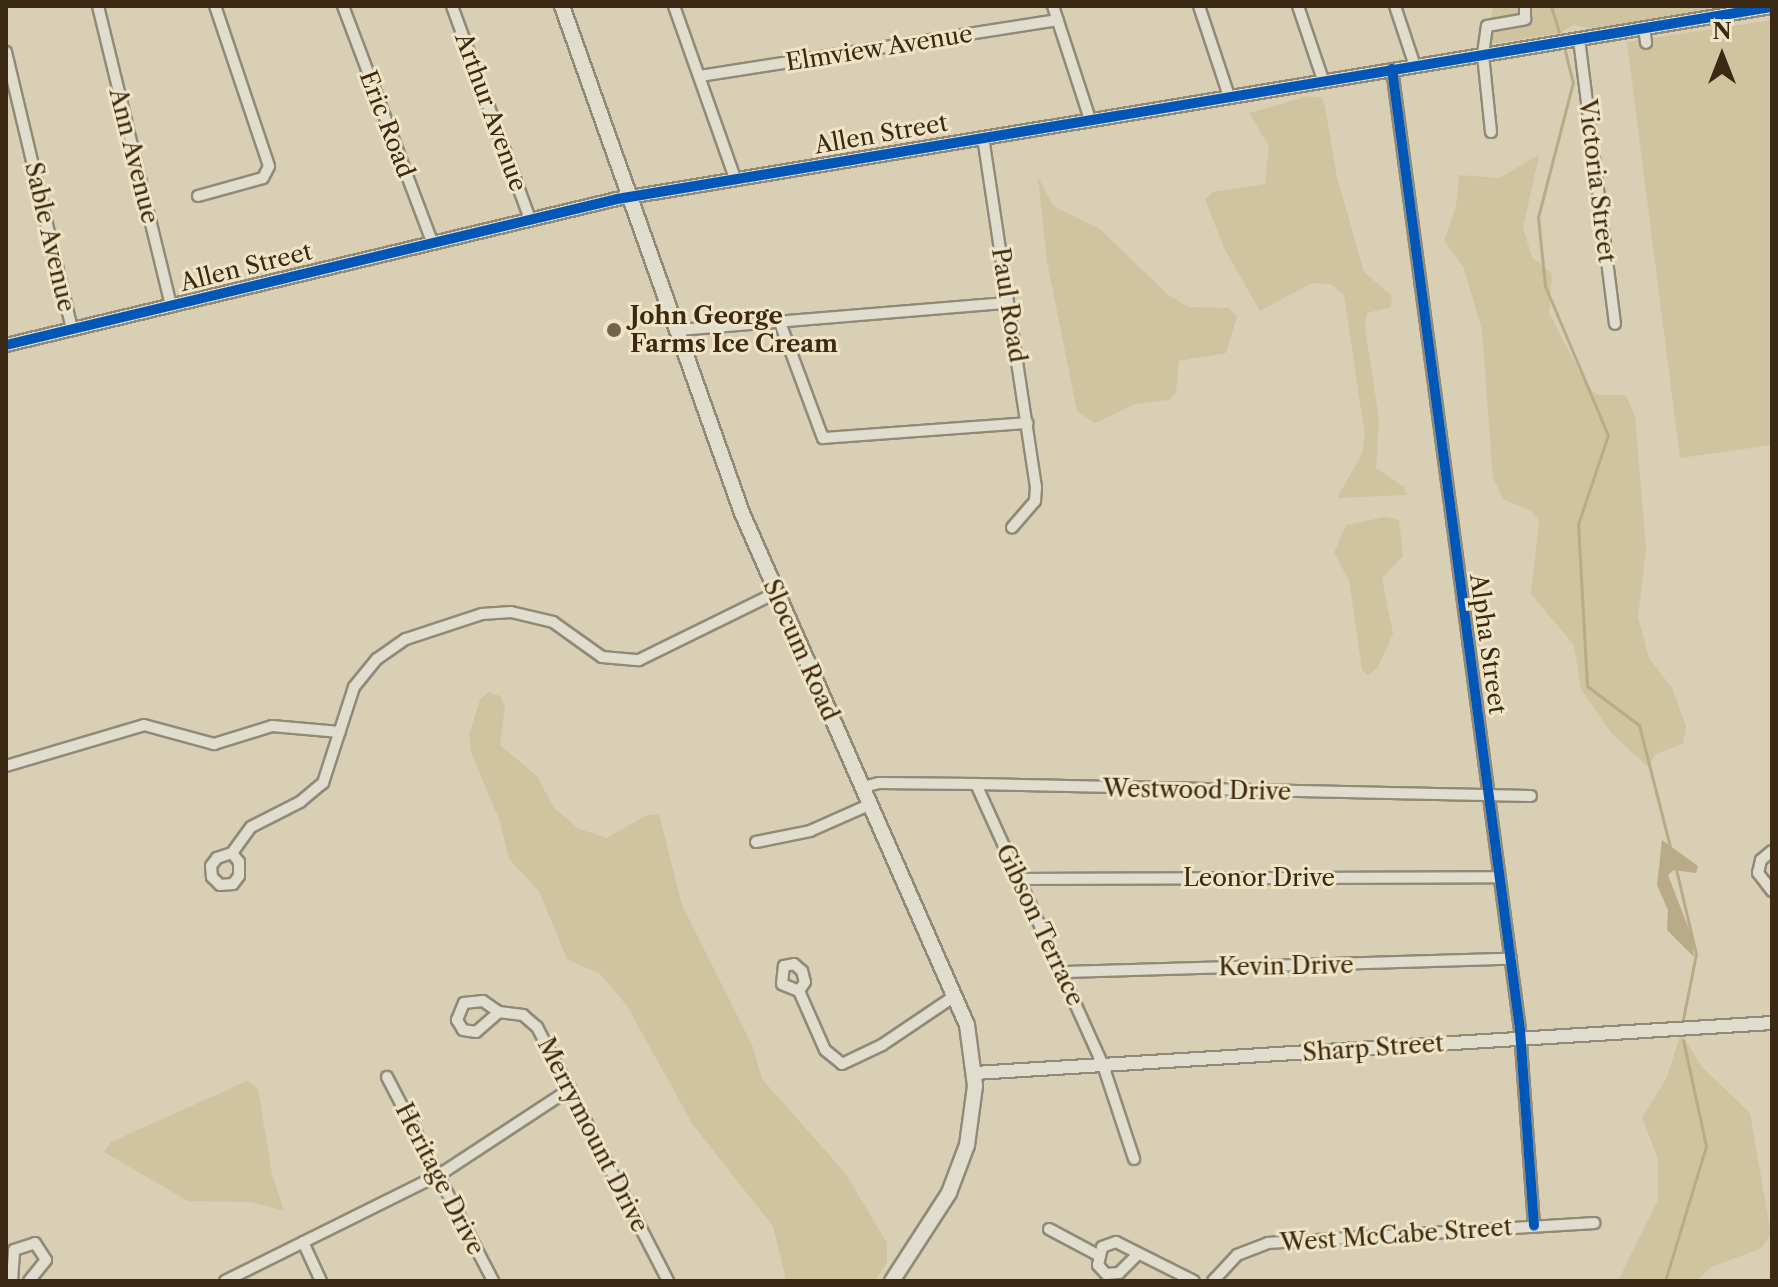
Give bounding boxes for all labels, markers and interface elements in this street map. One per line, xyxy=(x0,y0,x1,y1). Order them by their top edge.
north arrow xyxy=(1682,16,1762,96)
text: N xyxy=(1712,18,1732,45)
street label: Elmview Avenue xyxy=(783,19,975,77)
street label: Arthur Avenue xyxy=(449,28,533,196)
street label: Eric Road xyxy=(353,66,421,182)
street label: Ann Avenue xyxy=(103,85,165,227)
street label: Victoria Street xyxy=(1573,97,1621,265)
street label: Allen Street xyxy=(812,108,950,160)
street label: Sable Avenue xyxy=(19,159,81,315)
street label: Allen Street xyxy=(177,237,315,297)
street label: Paul Road xyxy=(986,246,1032,364)
place label: John George Farms Ice Cream xyxy=(630,302,838,358)
marker: John George Farms Ice Cream xyxy=(605,321,623,339)
street label: Alpha Street xyxy=(1464,572,1512,716)
street label: Slocum Road xyxy=(757,575,845,725)
street label: Westwood Drive xyxy=(1102,774,1292,806)
street label: Gibson Terrace xyxy=(990,839,1090,1011)
street label: Leonor Drive xyxy=(1183,864,1335,892)
street label: Kevin Drive xyxy=(1218,950,1354,982)
street label: Sharp Street xyxy=(1301,1029,1445,1067)
street label: Merrymount Drive xyxy=(531,1033,655,1237)
street label: Heritage Drive xyxy=(389,1098,491,1260)
street label: West McCabe Street xyxy=(1279,1213,1513,1257)

